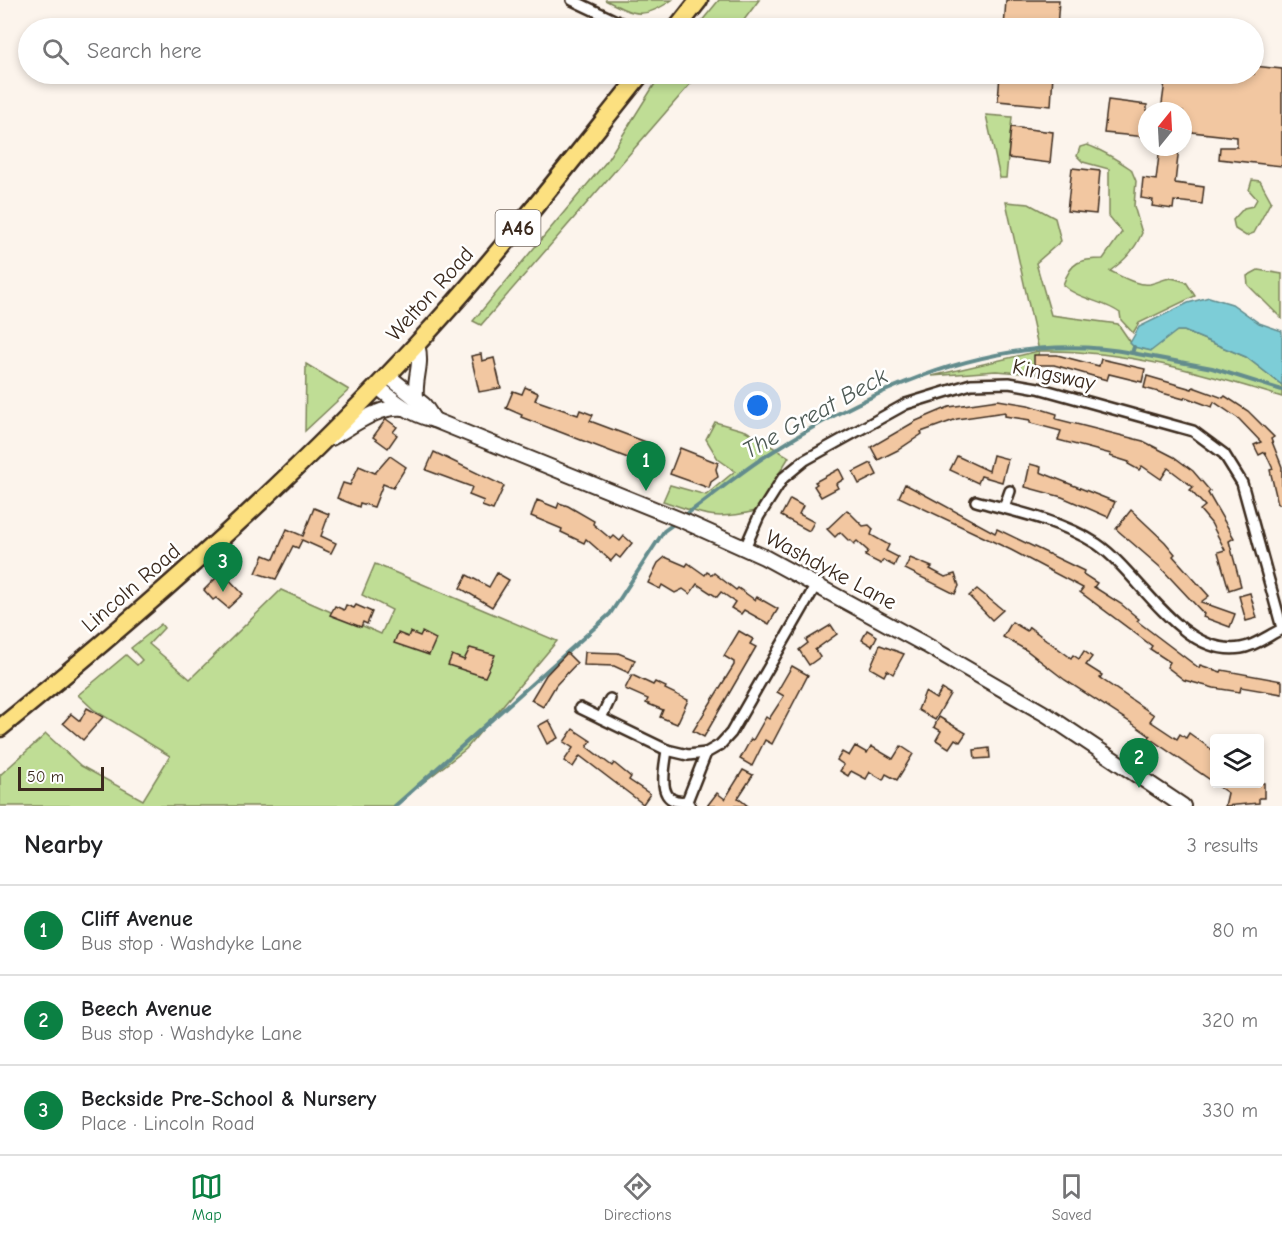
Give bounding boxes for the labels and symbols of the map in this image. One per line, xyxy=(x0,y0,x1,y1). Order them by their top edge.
north arrow xyxy=(1138,102,1192,156)
road number: A46 xyxy=(496,210,540,246)
street label: Welton Road xyxy=(381,242,479,346)
street label: Kingsway xyxy=(1010,354,1098,397)
water label: The Great Beck xyxy=(738,361,893,464)
your location xyxy=(743,391,772,420)
pin: 1 xyxy=(626,442,666,491)
street label: Washdyke Lane xyxy=(761,524,901,616)
street label: Lincoln Road xyxy=(76,538,186,638)
pin: 3 xyxy=(204,542,242,592)
pin: 2 xyxy=(1120,738,1158,788)
scale bar xyxy=(18,764,104,792)

